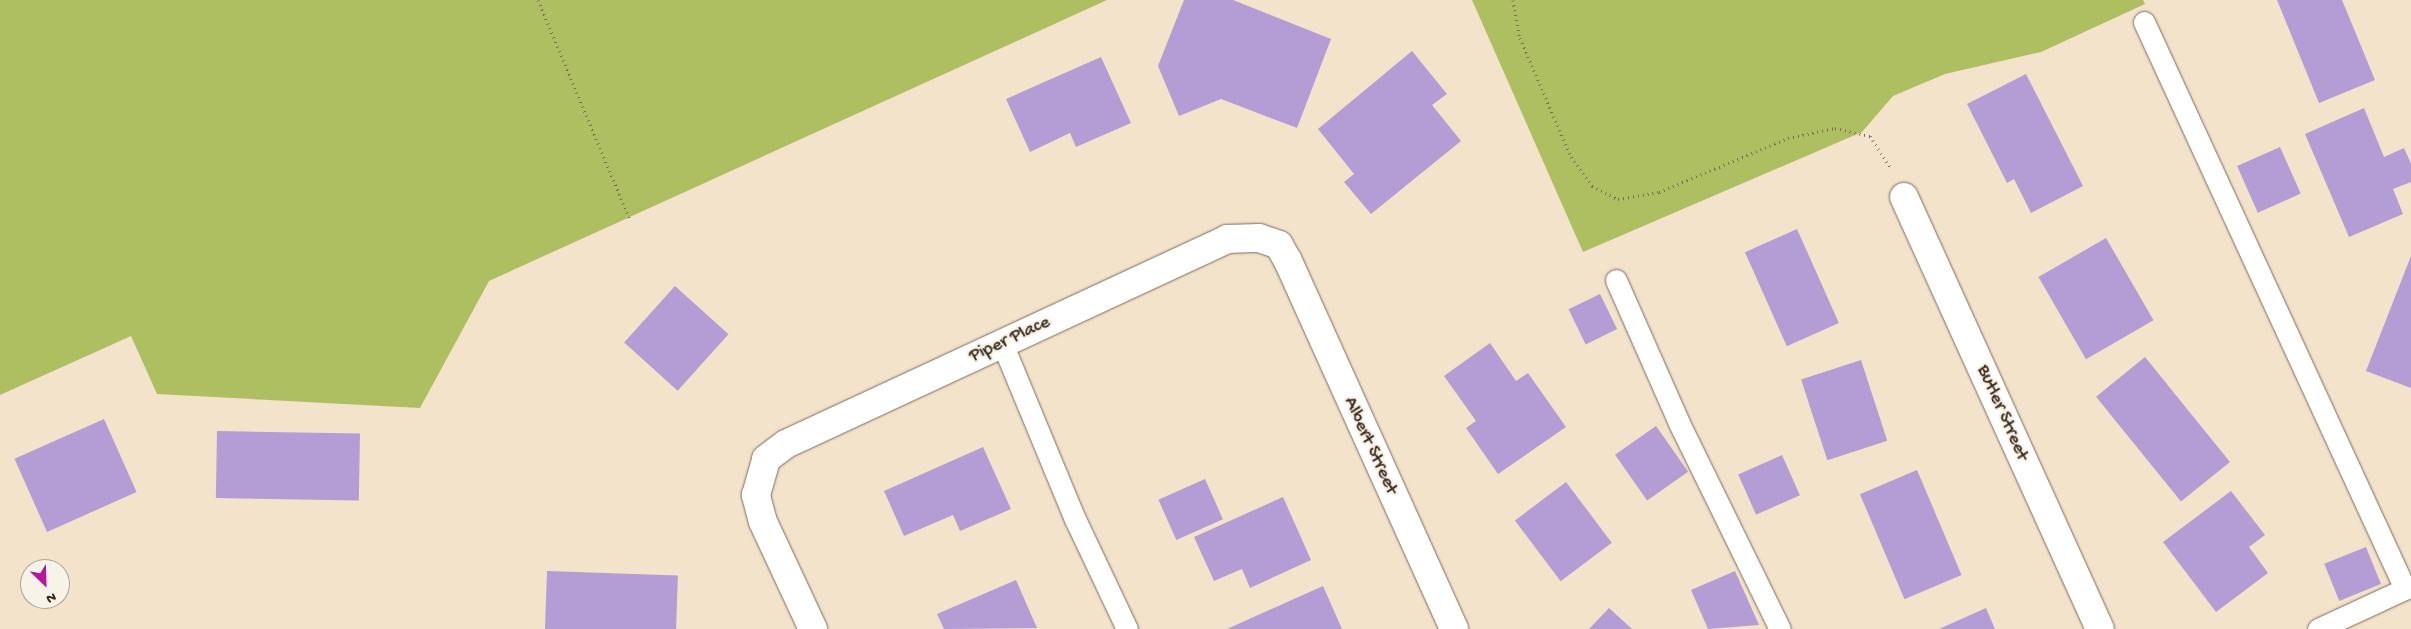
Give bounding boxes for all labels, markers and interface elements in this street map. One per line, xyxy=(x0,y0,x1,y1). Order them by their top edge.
street label: Piper Place xyxy=(966,311,1054,369)
street label: Butler Street xyxy=(1971,362,2033,464)
street label: Albert Street xyxy=(1338,394,1402,498)
north arrow xyxy=(20,559,70,609)
text: N xyxy=(43,588,59,607)

